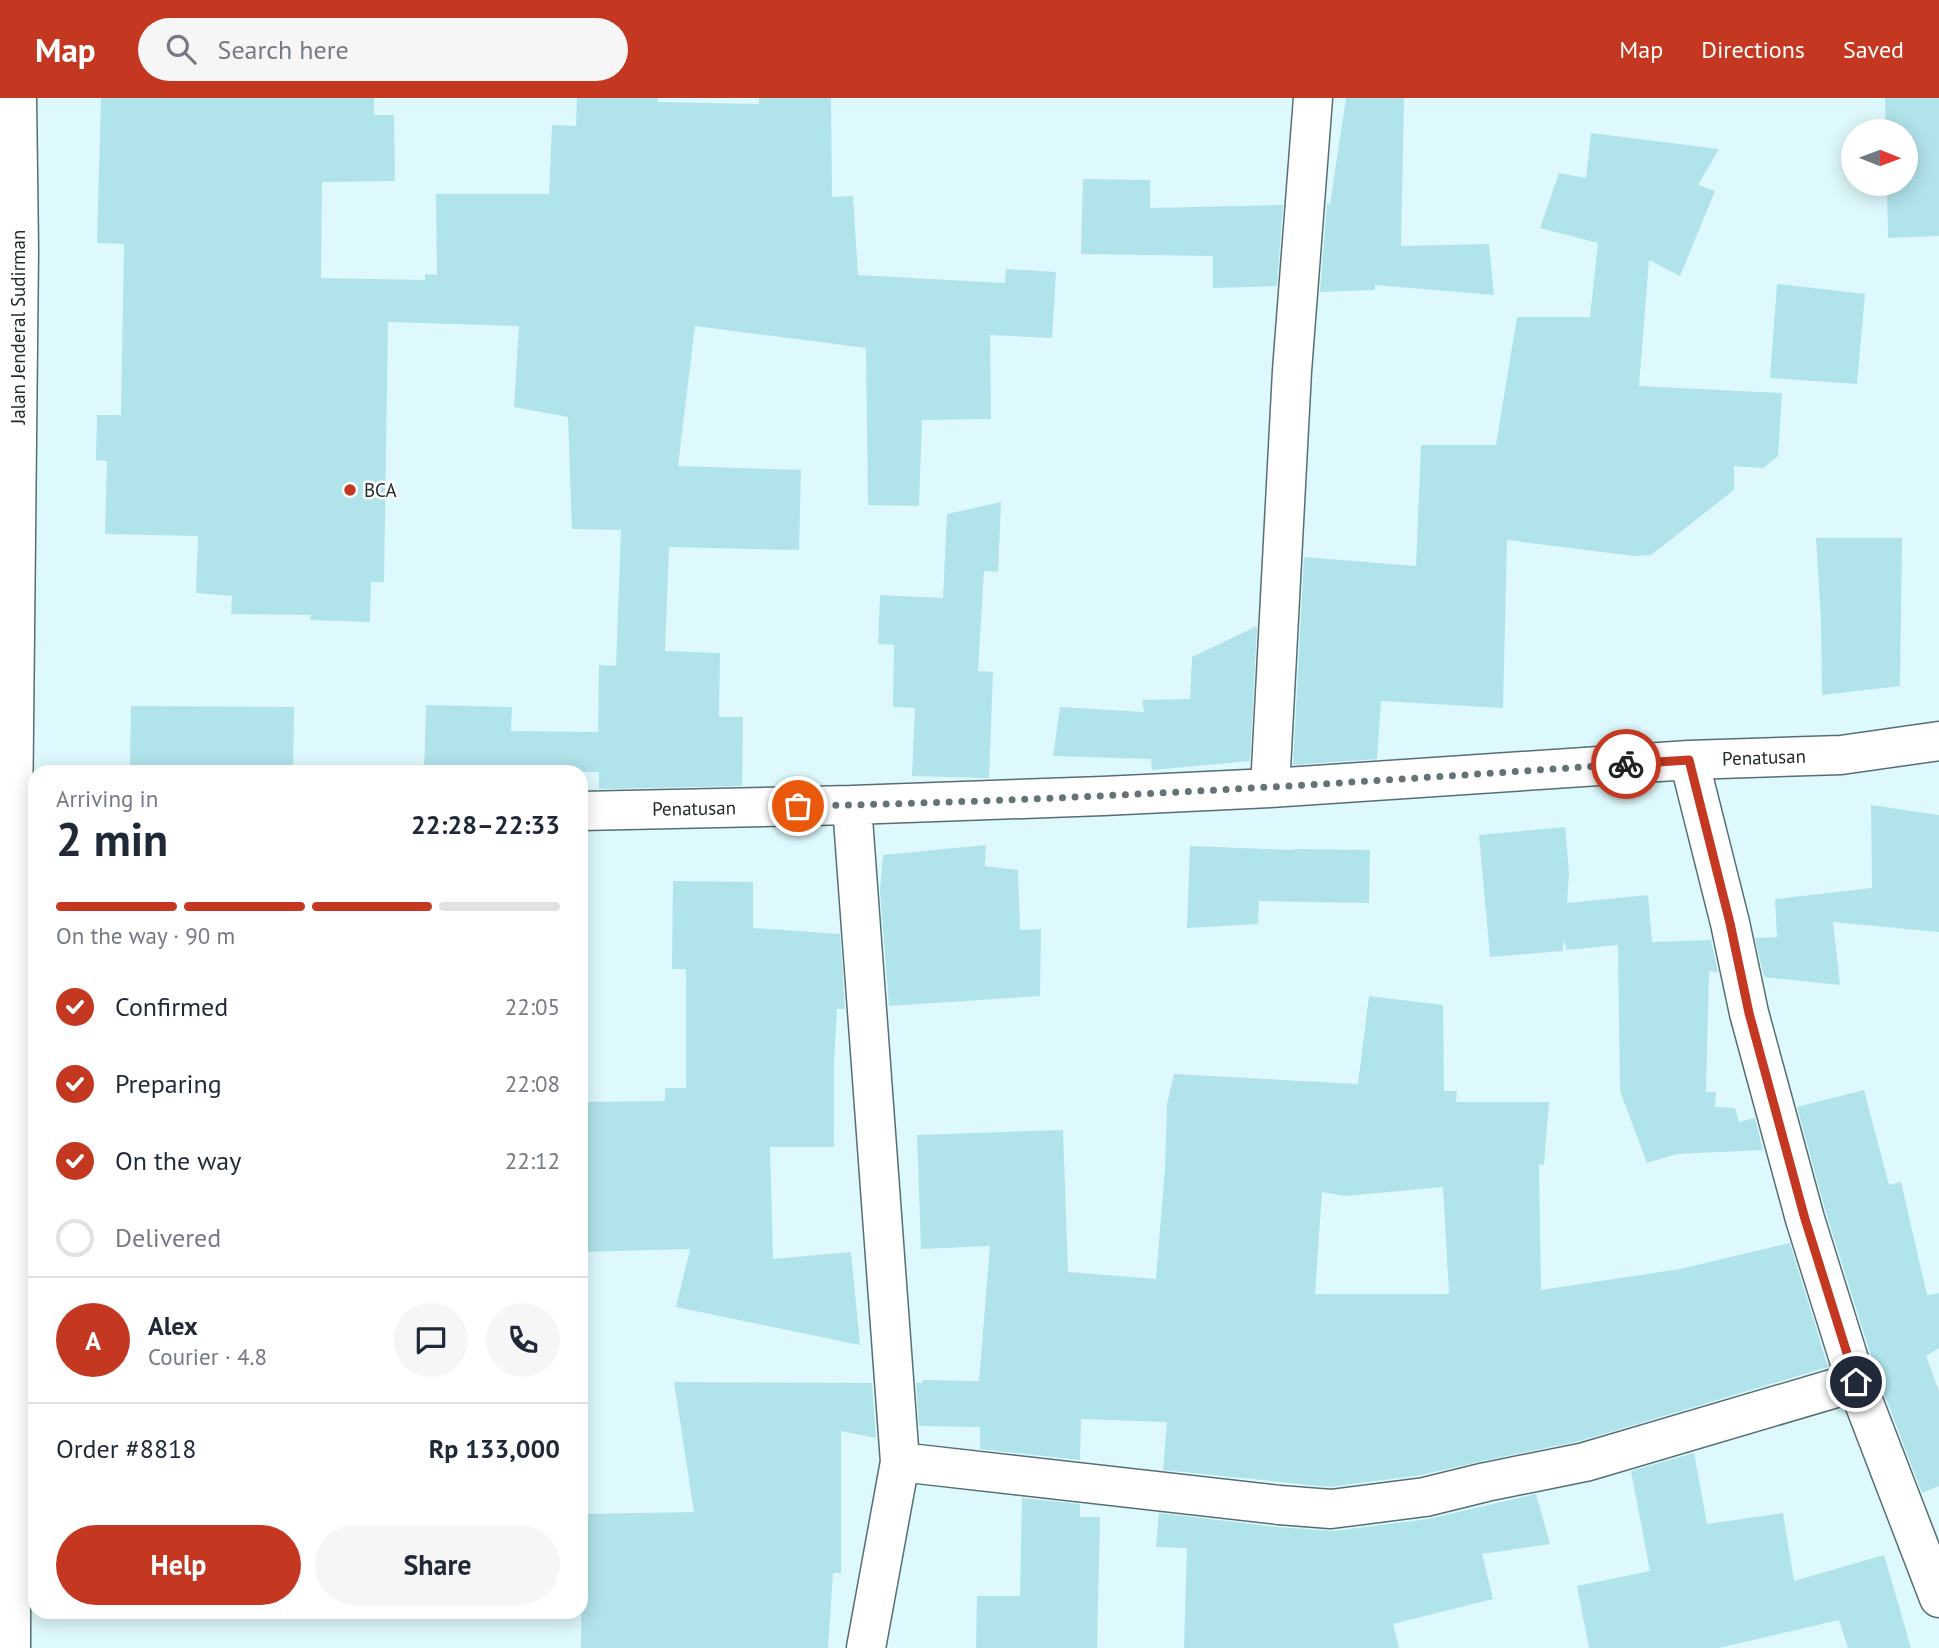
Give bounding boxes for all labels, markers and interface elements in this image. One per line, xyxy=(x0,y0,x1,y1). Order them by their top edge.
search box xyxy=(138,18,628,81)
text: Map xyxy=(35,28,96,71)
icon: search xyxy=(162,30,200,68)
text: Search here xyxy=(218,33,349,66)
text: Map xyxy=(1619,34,1663,65)
text: Directions xyxy=(1701,34,1805,65)
text: Saved xyxy=(1843,34,1904,65)
north arrow xyxy=(1841,119,1918,196)
map controls xyxy=(1841,119,1918,196)
street label: Jalan Jenderal Sudirman xyxy=(6,230,30,425)
place label: BCA xyxy=(364,478,397,502)
marker: BCA xyxy=(342,482,358,498)
courier xyxy=(1591,729,1661,799)
street label: Penatusan xyxy=(1722,744,1806,770)
icon: bike xyxy=(1607,745,1645,783)
pin xyxy=(768,776,828,836)
text: Arriving in xyxy=(56,784,158,813)
icon: bag xyxy=(779,787,817,825)
street label: Penatusan xyxy=(652,795,736,821)
text: 22:28–22:33 xyxy=(411,808,560,841)
text: 2 min xyxy=(56,809,168,869)
text: On the way · 90 m xyxy=(56,921,235,950)
icon: check xyxy=(56,988,94,1026)
text: Confirmed xyxy=(115,990,228,1023)
text: 22:05 xyxy=(505,992,560,1021)
icon: check xyxy=(56,1065,94,1103)
text: Preparing xyxy=(115,1067,222,1100)
text: 22:08 xyxy=(505,1069,560,1098)
icon: check xyxy=(56,1142,94,1180)
text: On the way xyxy=(115,1144,241,1177)
text: 22:12 xyxy=(505,1146,560,1175)
text: Delivered xyxy=(115,1221,221,1254)
button: chat xyxy=(394,1303,468,1377)
button: phone xyxy=(486,1303,560,1377)
text: Alex xyxy=(148,1309,198,1342)
text: A xyxy=(85,1324,101,1357)
text: Courier · 4.8 xyxy=(148,1342,267,1371)
pin xyxy=(1826,1352,1886,1412)
icon: home xyxy=(1837,1363,1875,1401)
text: Order #8818 xyxy=(56,1432,196,1465)
text: Rp 133,000 xyxy=(429,1432,560,1465)
button: Help xyxy=(56,1525,301,1605)
button: Share xyxy=(315,1525,560,1605)

